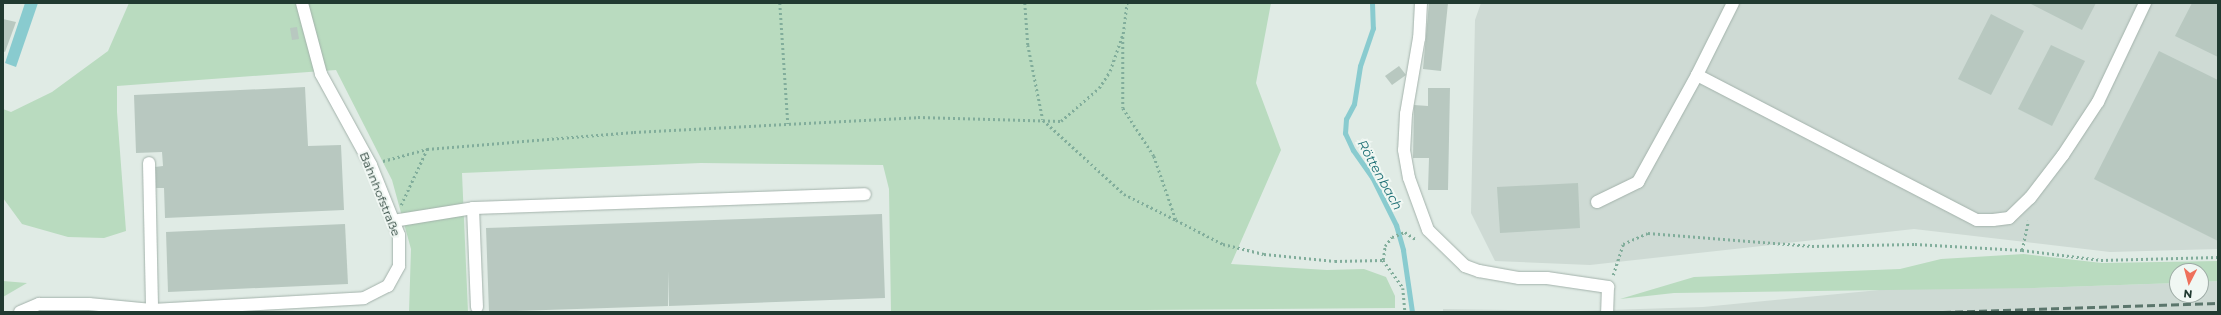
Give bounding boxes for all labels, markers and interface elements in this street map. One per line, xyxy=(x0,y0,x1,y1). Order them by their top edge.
water label: Röttenbach xyxy=(1354,137,1406,213)
street label: Bahnhofstraße xyxy=(357,150,403,238)
north arrow xyxy=(2169,263,2209,303)
text: N xyxy=(2183,287,2193,301)

